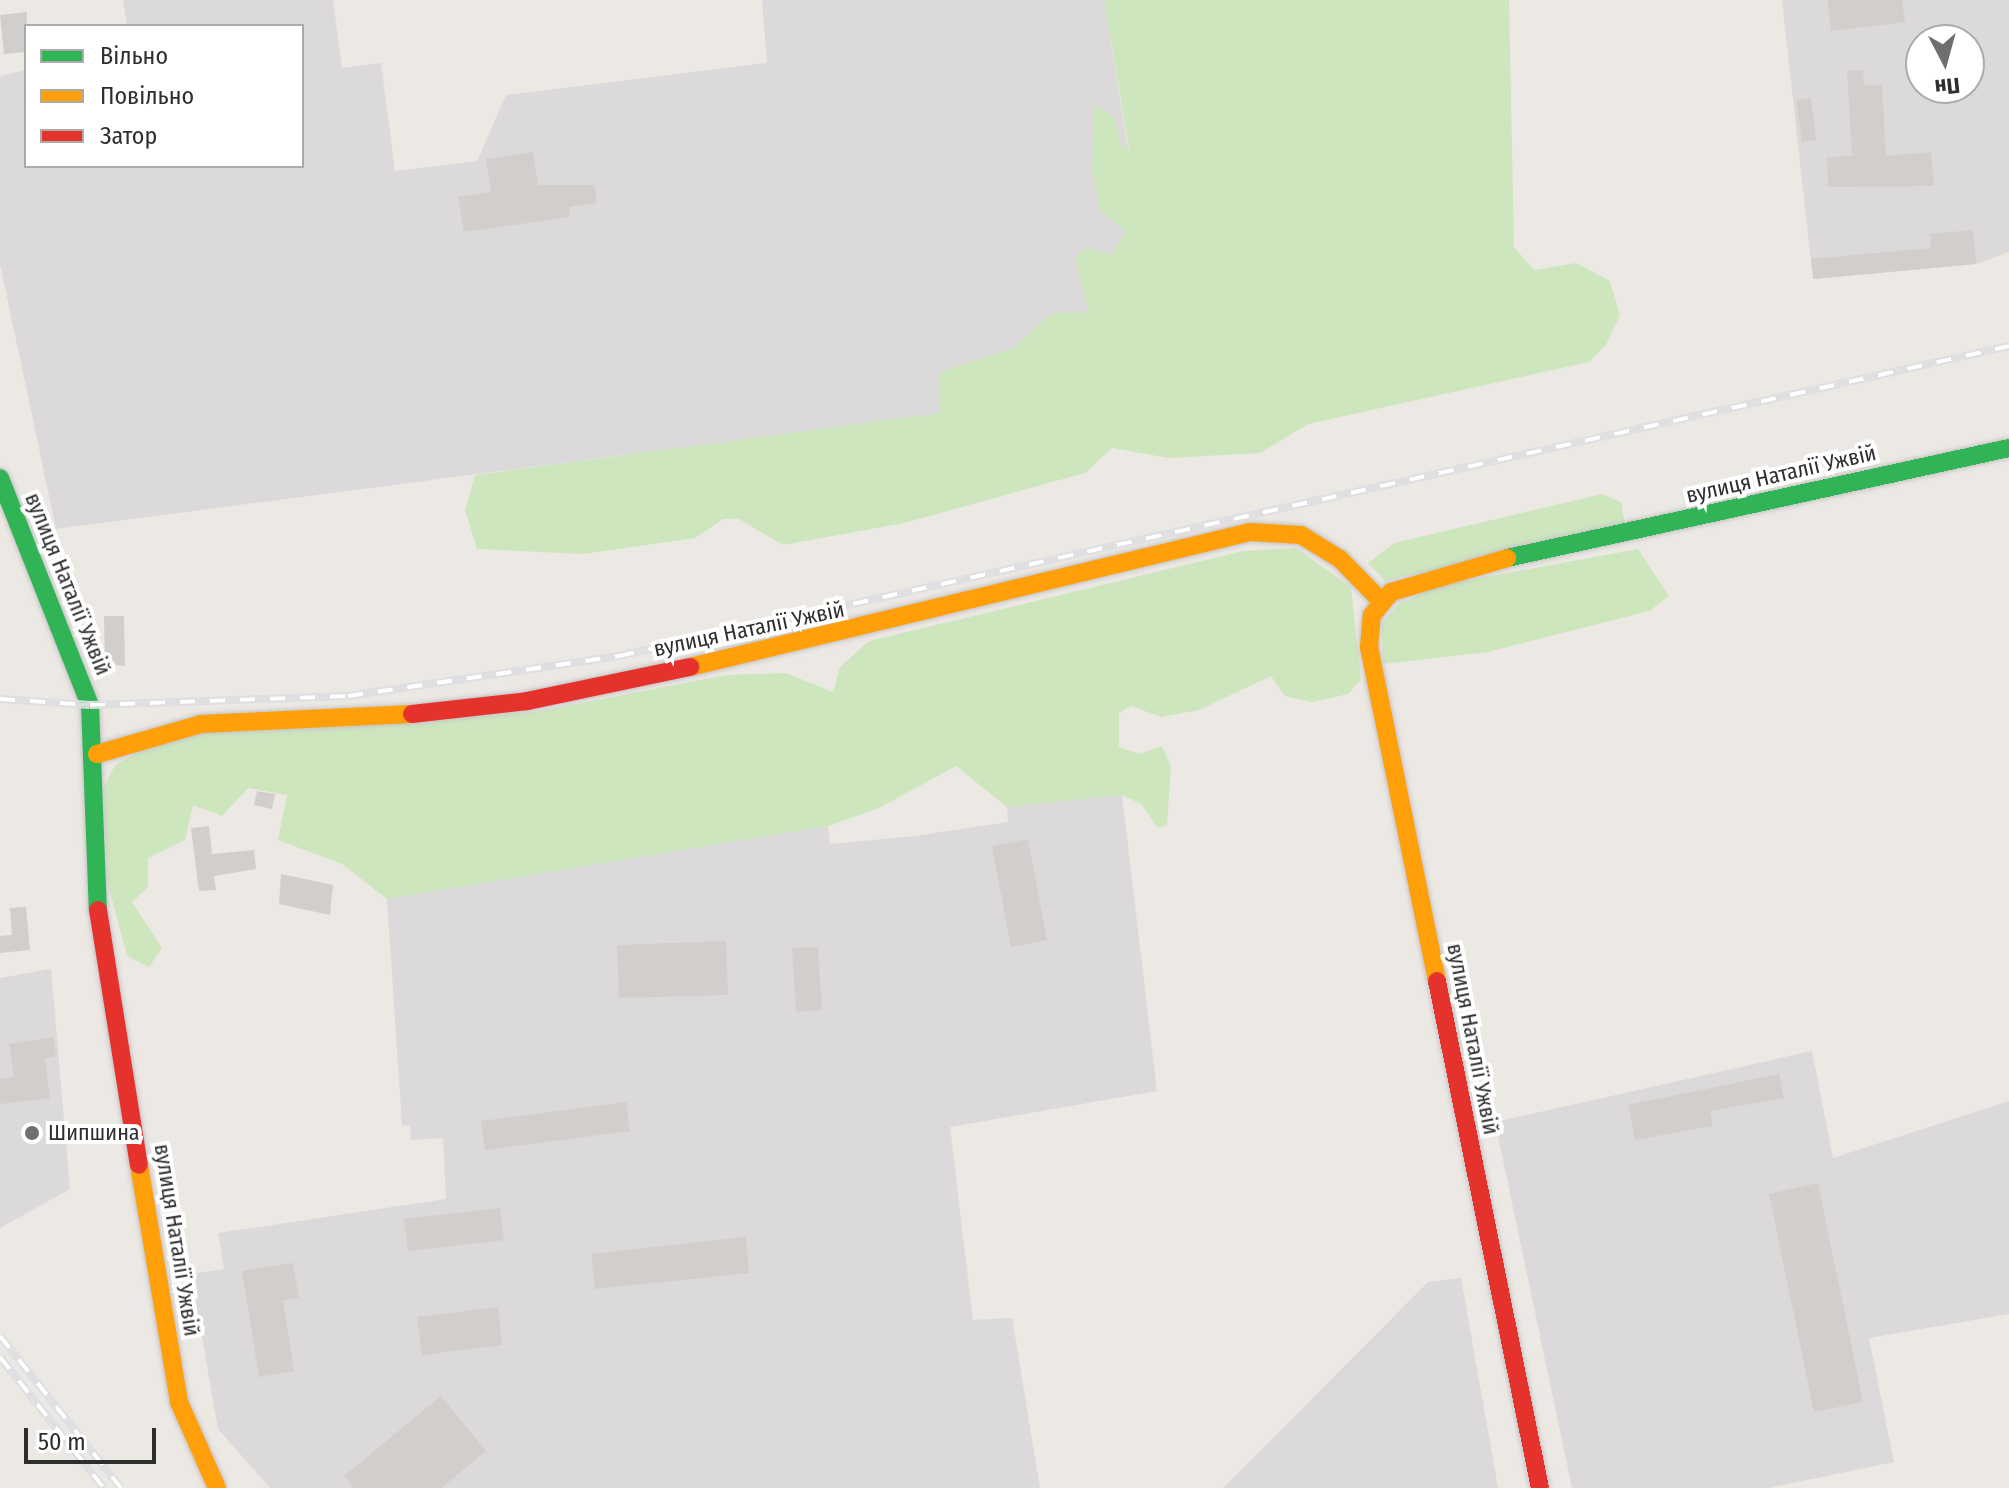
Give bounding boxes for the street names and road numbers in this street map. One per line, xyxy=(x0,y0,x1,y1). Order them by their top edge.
street label: вулиця Наталії Ужвій xyxy=(1683,439,1879,509)
street label: вулиця Наталії Ужвій xyxy=(19,489,117,679)
street label: вулиця Наталії Ужвій xyxy=(651,596,847,662)
street label: вулиця Наталії Ужвій xyxy=(1442,941,1504,1137)
street label: вулиця Наталії Ужвій xyxy=(149,1142,205,1338)

